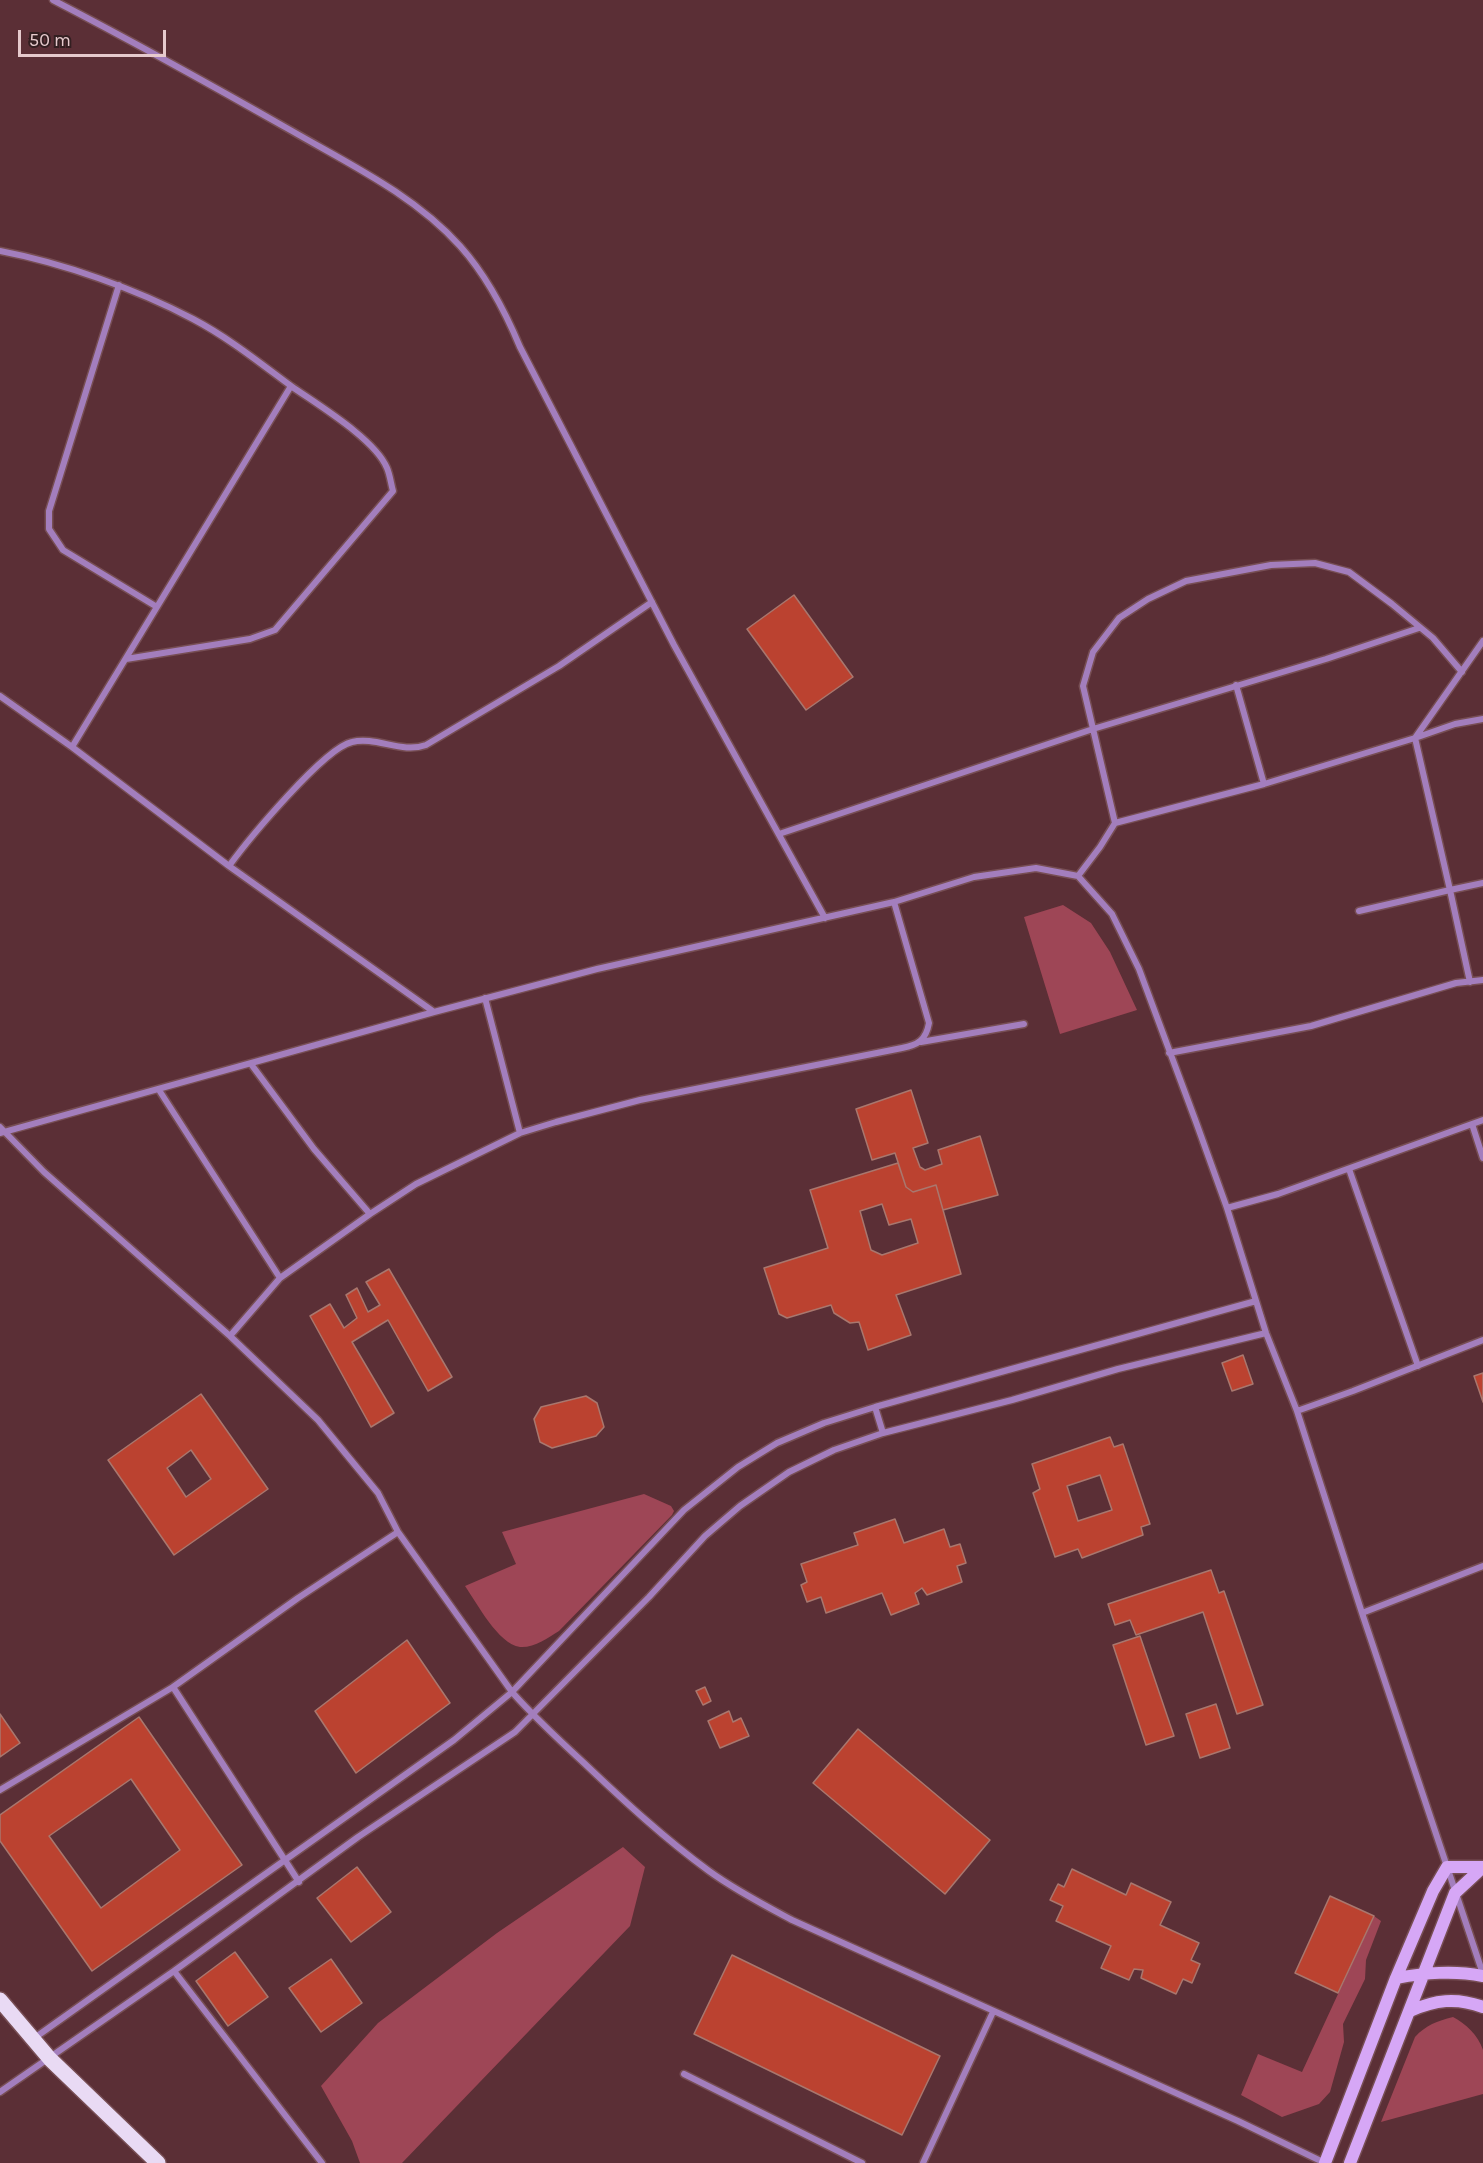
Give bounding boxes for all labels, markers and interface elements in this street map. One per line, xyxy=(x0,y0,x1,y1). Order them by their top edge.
scale bar xyxy=(21,18,170,56)
text: 50 m xyxy=(29,29,71,51)

